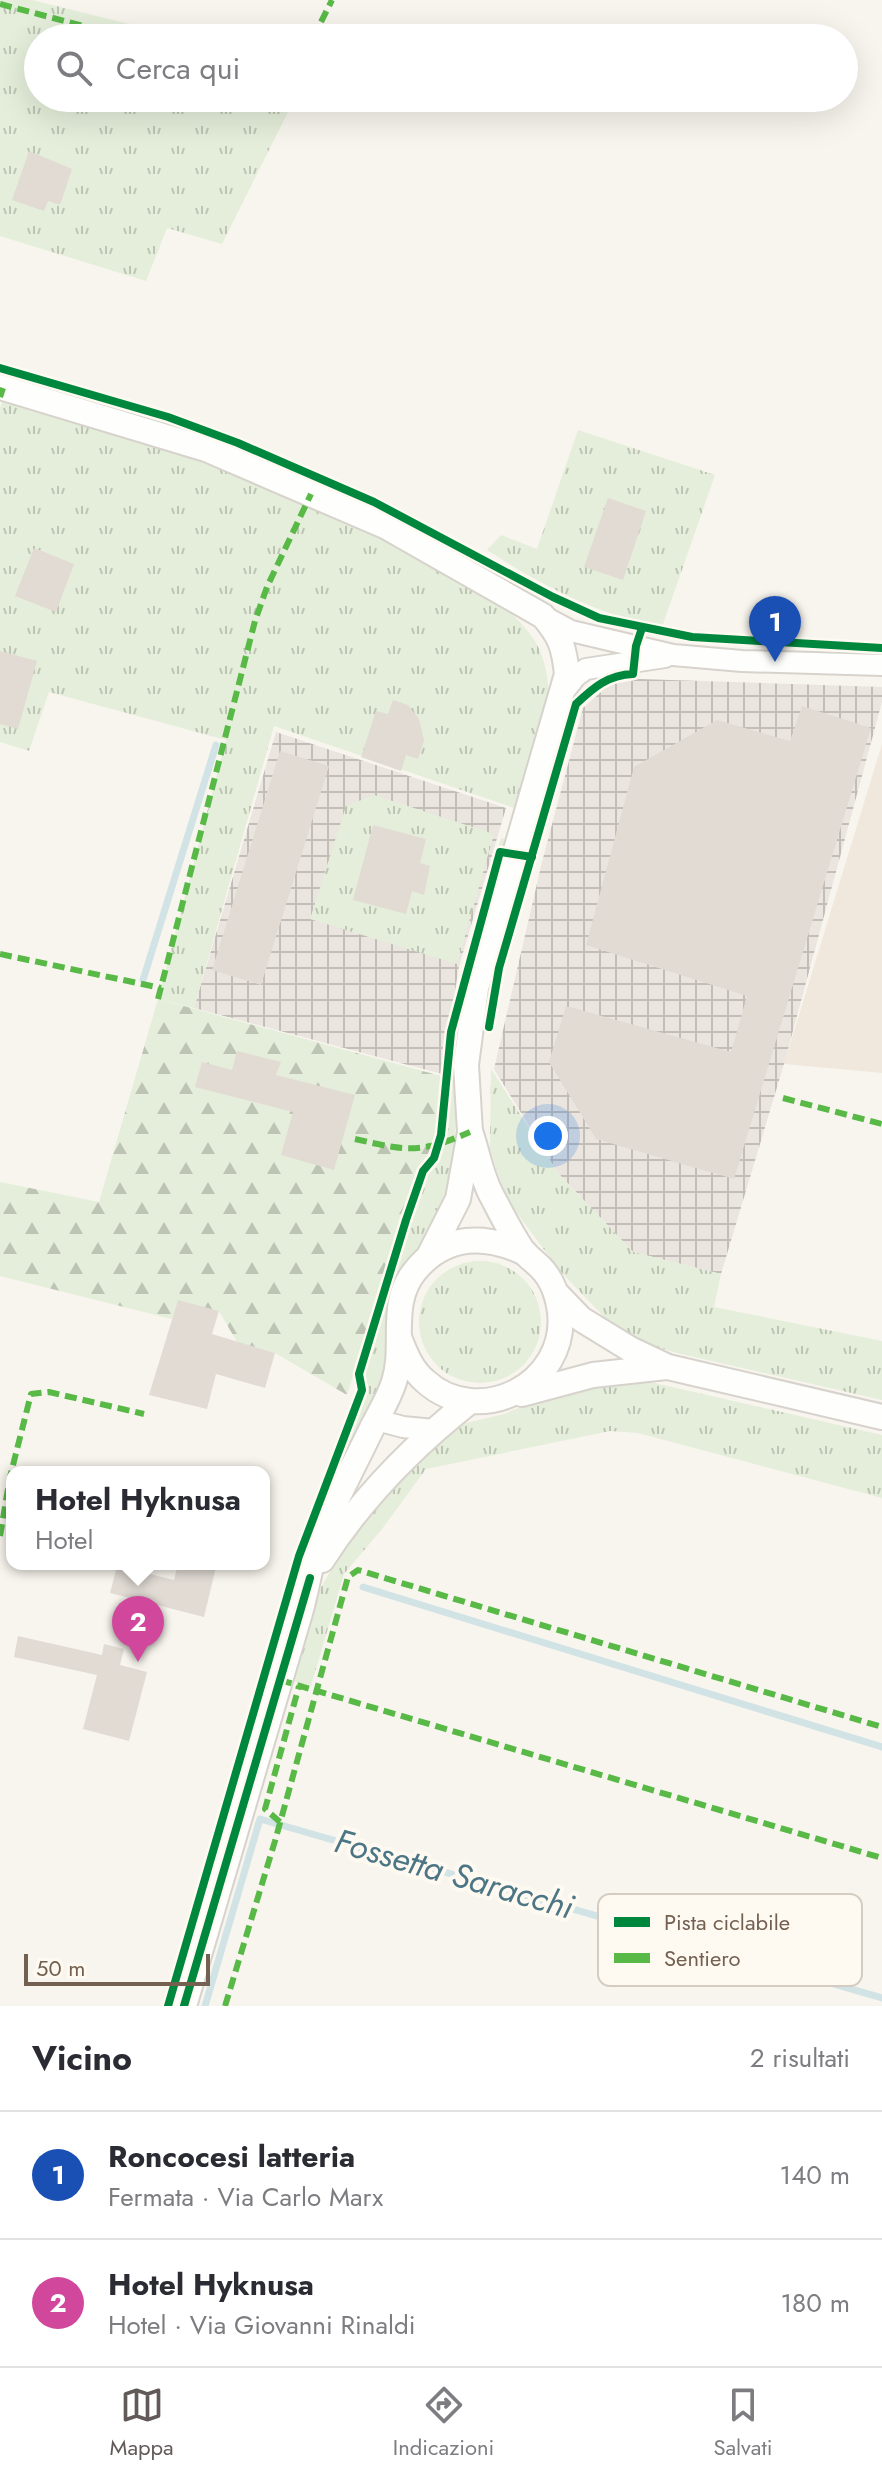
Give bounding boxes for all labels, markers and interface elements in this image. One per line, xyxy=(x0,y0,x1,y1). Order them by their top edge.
search box xyxy=(24,24,858,112)
icon: search xyxy=(52,46,96,90)
text: Cerca qui xyxy=(116,47,240,90)
pin: 1 xyxy=(749,596,801,662)
your location xyxy=(528,1116,568,1156)
popup xyxy=(6,1466,270,1570)
text: Hotel Hyknusa xyxy=(35,1478,241,1521)
text: Hotel xyxy=(35,1521,93,1559)
pin: 2 xyxy=(112,1596,164,1662)
water label: Fossetta Saracchi xyxy=(329,1816,581,1932)
legend xyxy=(598,1894,862,1986)
text: Pista ciclabile xyxy=(664,1906,790,1938)
text: Sentiero xyxy=(664,1942,741,1974)
scale bar xyxy=(24,1950,210,1986)
text: 50 m xyxy=(36,1952,85,1984)
text: Vicino xyxy=(32,2034,132,2083)
text: 2 risultati xyxy=(750,2039,850,2077)
text: Roncocesi latteria xyxy=(108,2135,355,2178)
text: 1 xyxy=(51,2156,65,2194)
text: 140 m xyxy=(779,2156,850,2194)
text: Fermata · Via Carlo Marx xyxy=(108,2178,383,2216)
text: Hotel Hyknusa xyxy=(108,2263,314,2306)
text: 2 xyxy=(49,2284,67,2322)
text: 180 m xyxy=(780,2284,850,2322)
text: Hotel · Via Giovanni Rinaldi xyxy=(108,2306,416,2344)
tab: Mappa xyxy=(110,2383,174,2463)
tab: Indicazioni xyxy=(393,2383,494,2463)
tab: Salvati xyxy=(713,2383,772,2463)

